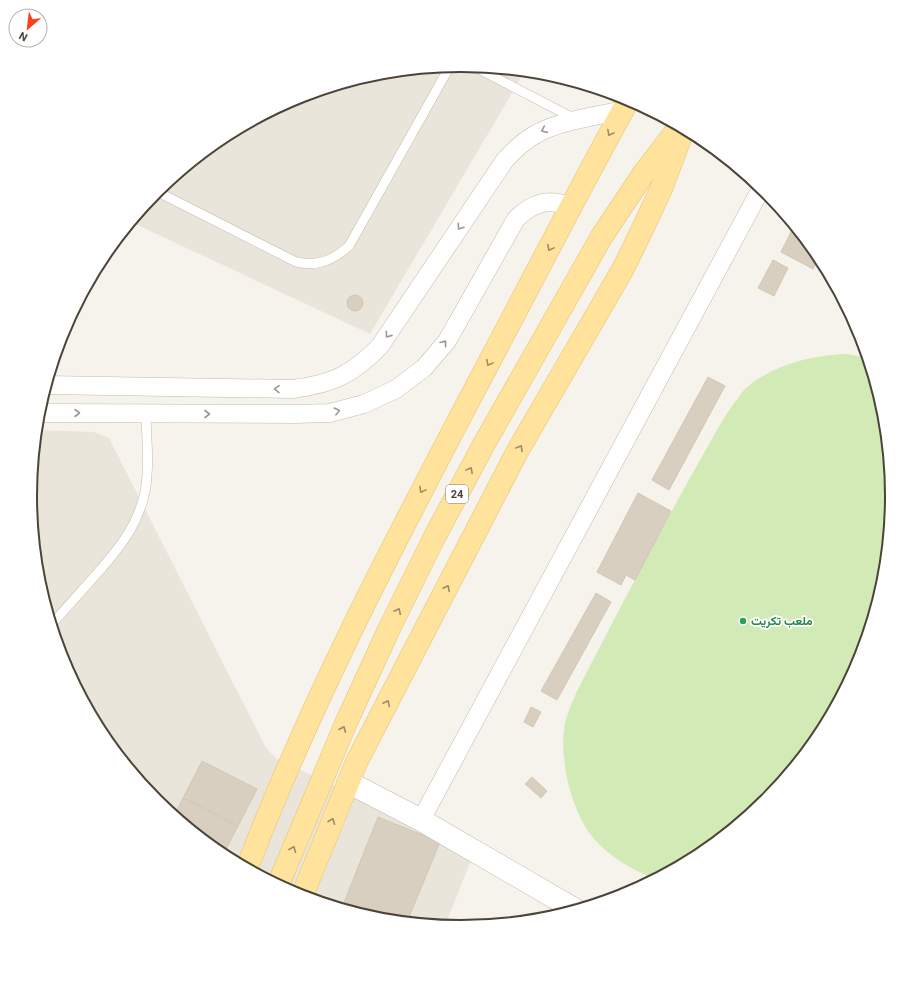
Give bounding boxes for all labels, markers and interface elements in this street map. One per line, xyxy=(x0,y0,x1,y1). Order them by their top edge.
north arrow xyxy=(8,8,48,48)
text: N xyxy=(17,29,30,44)
one-way arrow xyxy=(541,126,548,134)
one-way arrow xyxy=(608,129,615,136)
one-way arrow xyxy=(458,223,465,230)
one-way arrow xyxy=(547,244,554,251)
one-way arrow xyxy=(386,330,393,337)
one-way arrow xyxy=(439,341,446,348)
one-way arrow xyxy=(486,358,493,366)
one-way arrow xyxy=(274,385,280,393)
one-way arrow xyxy=(333,407,340,416)
one-way arrow xyxy=(74,409,80,417)
one-way arrow xyxy=(204,410,210,418)
one-way arrow xyxy=(515,445,522,452)
one-way arrow xyxy=(465,467,472,474)
road number: 24 xyxy=(446,485,468,503)
one-way arrow xyxy=(419,486,426,493)
one-way arrow xyxy=(442,585,449,592)
one-way arrow xyxy=(393,608,400,615)
place label: ملعب تكريت xyxy=(751,614,813,629)
marker: ملعب تكريت xyxy=(738,616,748,626)
one-way arrow xyxy=(382,700,390,708)
one-way arrow xyxy=(339,726,347,733)
one-way arrow xyxy=(328,818,336,825)
one-way arrow xyxy=(288,845,296,852)

